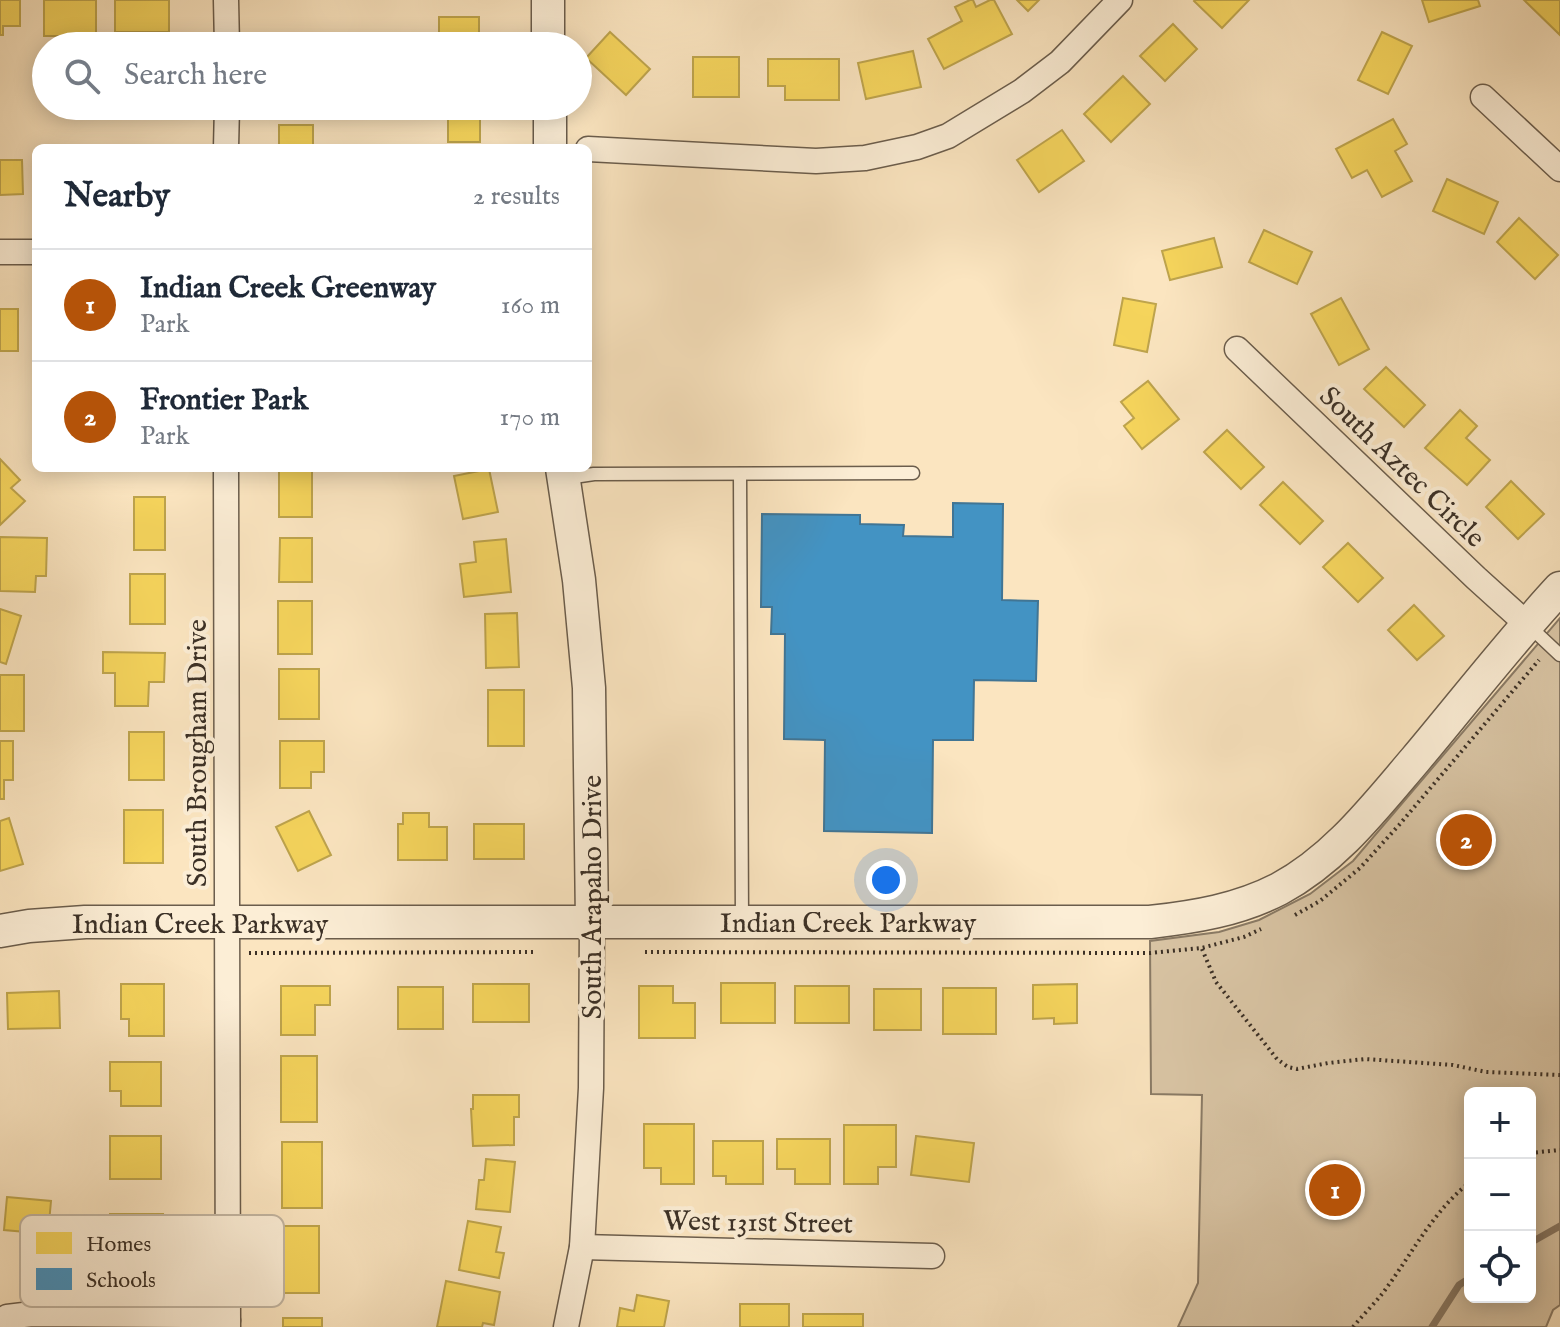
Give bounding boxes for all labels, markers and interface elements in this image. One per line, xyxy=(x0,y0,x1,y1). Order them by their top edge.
search box xyxy=(32,32,592,120)
icon: search xyxy=(60,54,104,98)
text: Search here xyxy=(124,57,267,95)
text: Nearby xyxy=(64,175,170,218)
text: 2 results xyxy=(473,180,560,213)
text: Indian Creek Greenway xyxy=(140,270,436,308)
text: 1 xyxy=(85,289,95,322)
text: 160 m xyxy=(501,289,560,322)
text: Park xyxy=(140,308,189,341)
street label: South Aztec Circle xyxy=(1311,380,1492,556)
text: Frontier Park xyxy=(140,382,308,420)
text: 2 xyxy=(84,401,96,434)
text: 170 m xyxy=(500,401,560,434)
text: Park xyxy=(140,420,189,453)
street label: South Brougham Drive xyxy=(181,619,216,887)
street label: South Arapaho Drive xyxy=(576,775,611,1019)
pin: 2 xyxy=(1440,810,1492,870)
your location xyxy=(866,860,906,900)
street label: Indian Creek Parkway xyxy=(720,907,976,942)
street label: Indian Creek Parkway xyxy=(72,908,328,943)
map controls xyxy=(1464,1087,1536,1303)
button: + xyxy=(1464,1087,1536,1159)
button: − xyxy=(1464,1159,1536,1231)
pin: 1 xyxy=(1309,1160,1361,1220)
street label: West 131st Street xyxy=(663,1204,854,1243)
legend xyxy=(20,1215,284,1307)
text: Homes xyxy=(86,1231,151,1259)
button: locate xyxy=(1464,1231,1536,1303)
text: Schools xyxy=(86,1267,156,1295)

